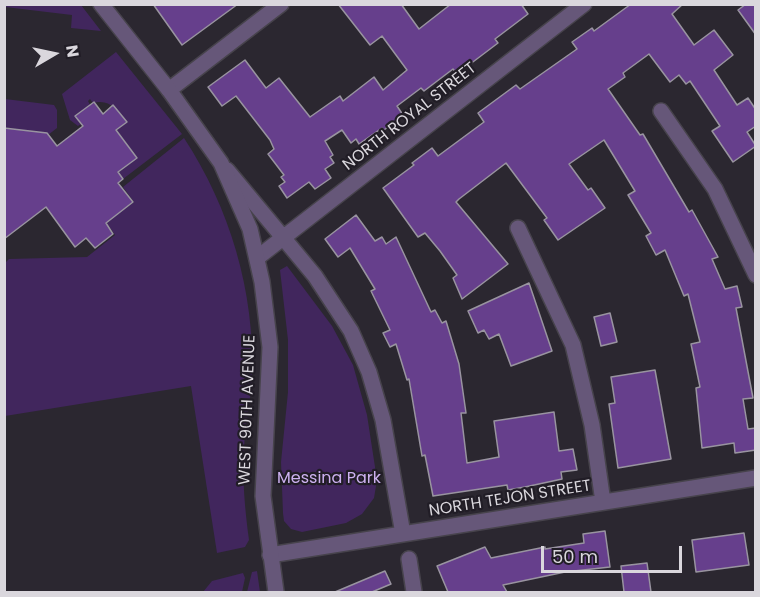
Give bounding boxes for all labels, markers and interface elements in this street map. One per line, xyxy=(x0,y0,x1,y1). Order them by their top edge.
north arrow xyxy=(24,24,84,84)
text: N xyxy=(60,43,85,59)
street label: NORTH ROYAL STREET xyxy=(339,59,481,175)
street label: WEST 90TH AVENUE xyxy=(236,335,260,485)
park label: Messina Park xyxy=(277,469,381,489)
street label: NORTH TEJON STREET xyxy=(428,477,592,521)
scale bar xyxy=(544,534,685,572)
text: 50 m xyxy=(552,544,598,569)

